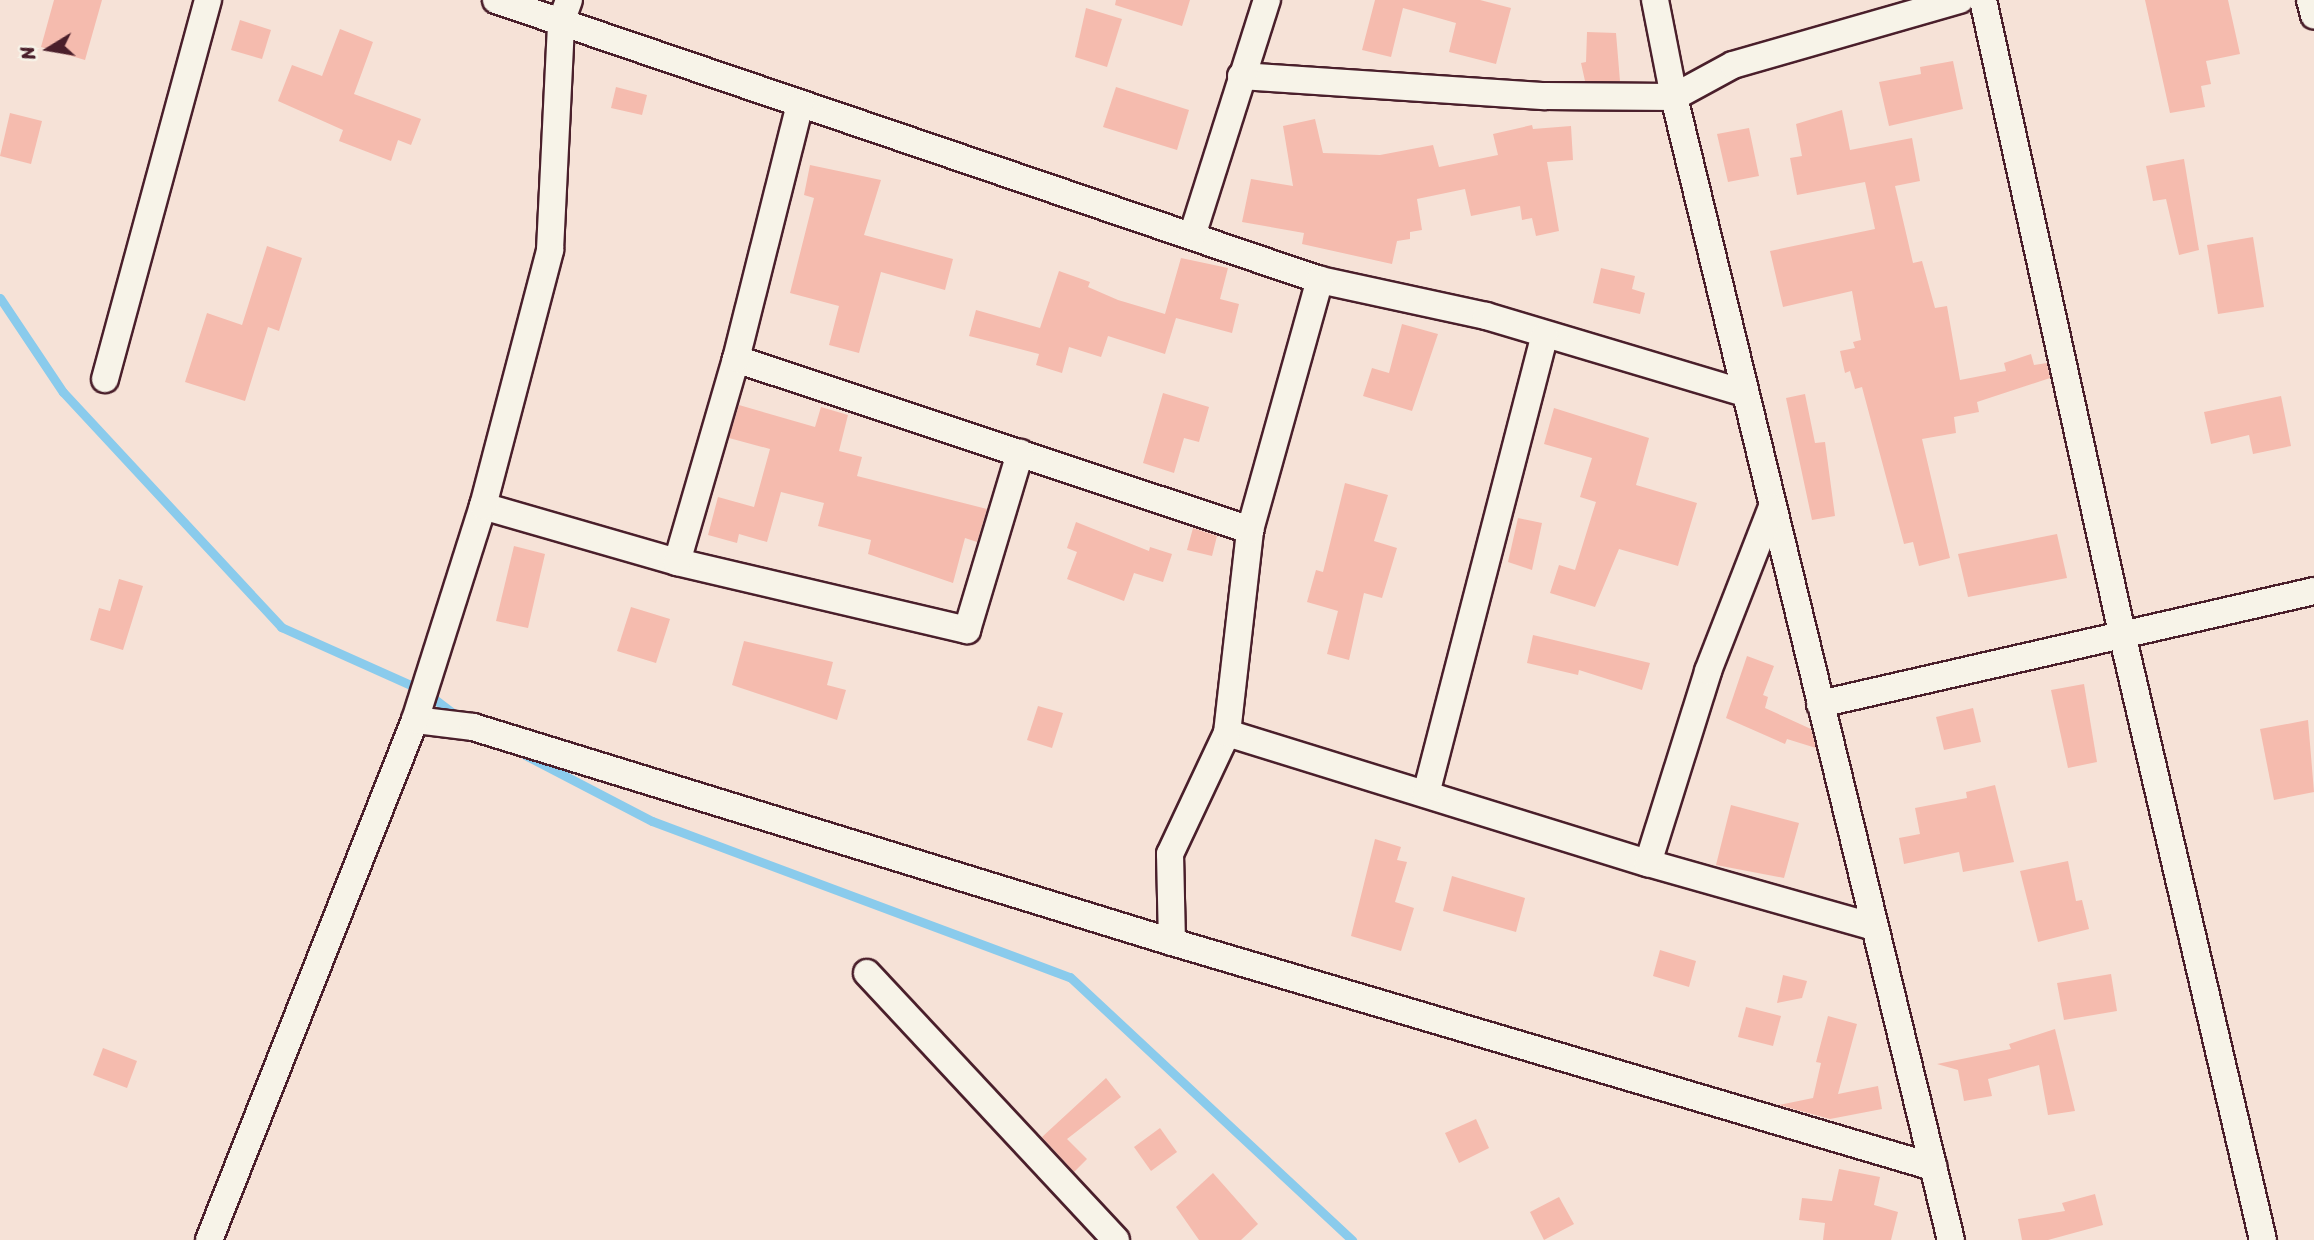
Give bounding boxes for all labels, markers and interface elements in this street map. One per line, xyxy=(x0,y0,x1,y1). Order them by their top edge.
north arrow xyxy=(14,14,84,84)
text: N xyxy=(10,43,45,63)

